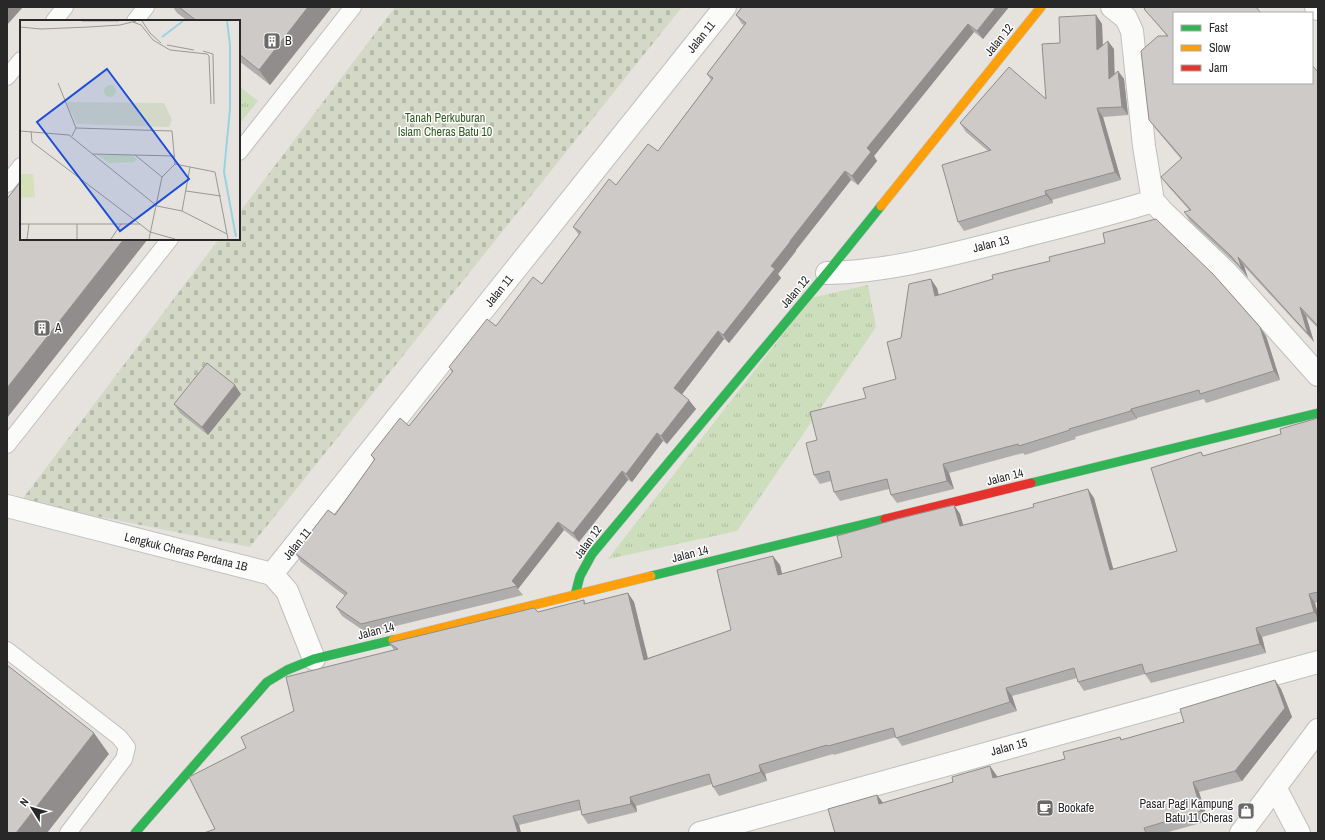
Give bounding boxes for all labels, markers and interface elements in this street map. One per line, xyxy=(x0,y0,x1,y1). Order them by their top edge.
legend xyxy=(1173,12,1313,84)
street label: Jalan 11 xyxy=(683,17,719,56)
inset map xyxy=(20,20,240,240)
text: Fast xyxy=(1209,20,1228,36)
street label: Jalan 12 xyxy=(981,21,1017,59)
building icon: B xyxy=(262,31,282,51)
place label: B xyxy=(285,33,292,49)
text: Slow xyxy=(1209,40,1231,56)
text: Jam xyxy=(1209,60,1228,76)
park label: Tanah Perkuburan Islam Cheras Batu 10 xyxy=(398,110,492,140)
street label: Jalan 13 xyxy=(971,232,1011,256)
street label: Jalan 11 xyxy=(481,271,517,310)
street label: Jalan 12 xyxy=(777,273,813,311)
building icon: A xyxy=(32,318,52,338)
place label: A xyxy=(54,320,62,336)
street label: Jalan 14 xyxy=(985,465,1025,489)
street label: Jalan 12 xyxy=(571,522,605,562)
street label: Jalan 11 xyxy=(279,524,315,563)
street label: Lengkuk Cheras Perdana 1B xyxy=(123,529,250,575)
street label: Jalan 14 xyxy=(670,542,710,566)
street label: Jalan 14 xyxy=(356,619,396,643)
street label: Jalan 15 xyxy=(989,734,1030,760)
north arrow xyxy=(12,788,52,828)
text: N xyxy=(16,795,32,809)
place label: Pasar Pagi Kampung Batu 11 Cheras xyxy=(1139,796,1234,826)
cafe icon: Bookafe xyxy=(1035,798,1055,818)
place label: Bookafe xyxy=(1058,800,1094,816)
shop icon: Pasar Pagi Kampung Batu 11 Cheras xyxy=(1236,801,1256,821)

